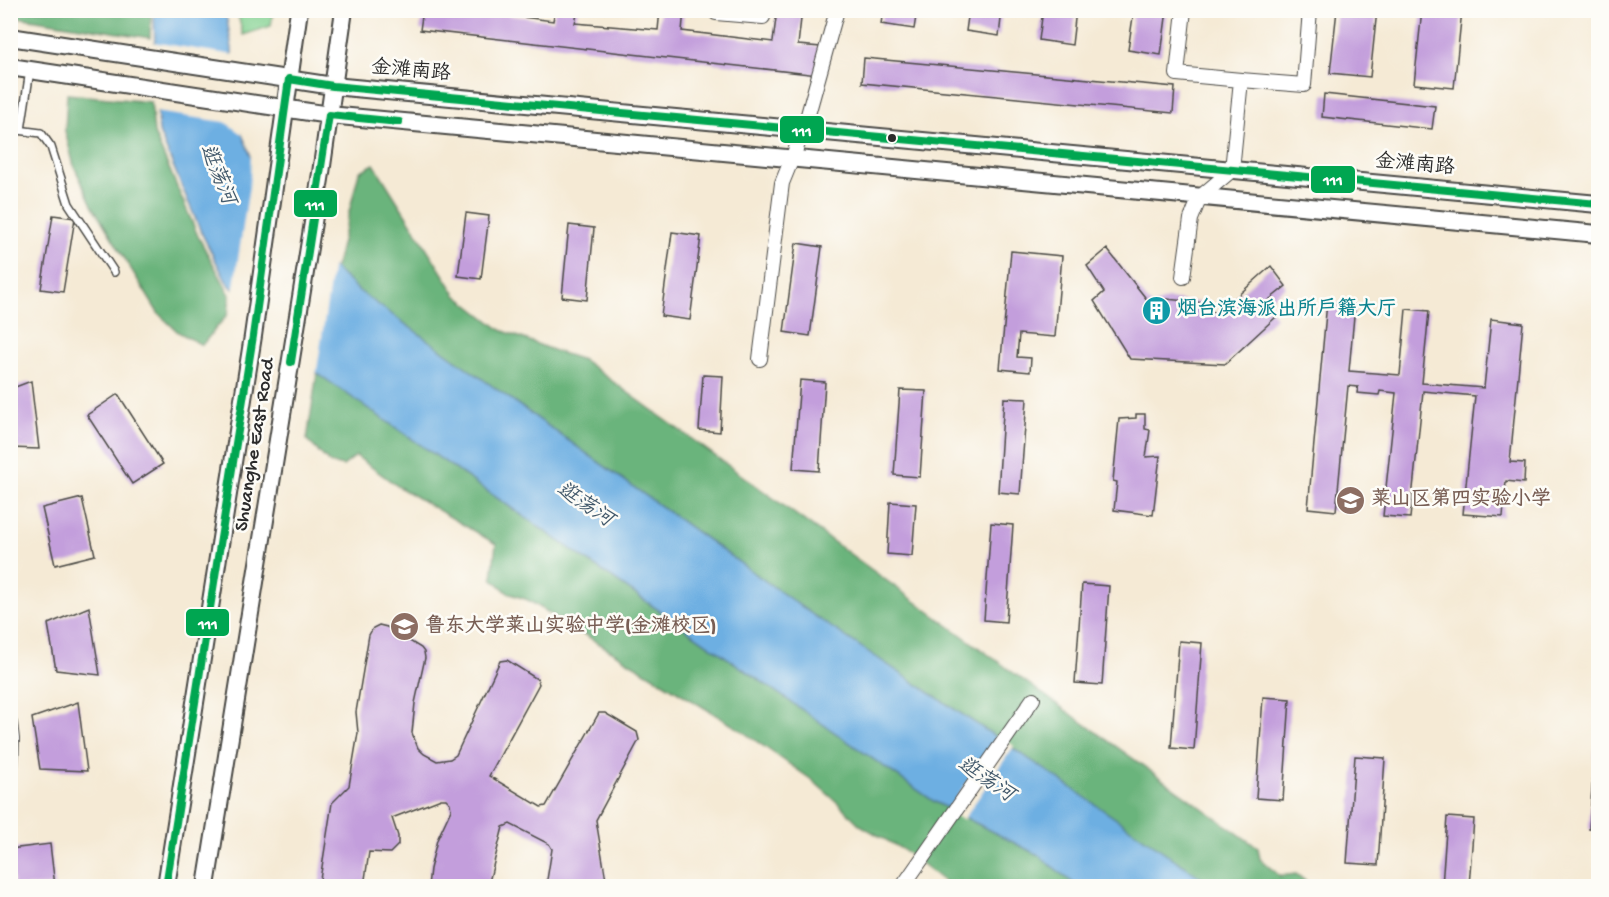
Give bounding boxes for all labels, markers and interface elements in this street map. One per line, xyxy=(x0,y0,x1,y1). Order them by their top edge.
street label: 金滩南路 xyxy=(370,55,453,87)
line badge: 111 xyxy=(779,115,825,144)
text: 111 xyxy=(791,124,812,143)
unlabelled marker xyxy=(886,132,898,144)
water label: 逛荡河 xyxy=(193,140,242,212)
street label: 金滩南路 xyxy=(1374,149,1457,181)
line badge: 111 xyxy=(1310,165,1356,194)
text: 111 xyxy=(1322,173,1343,192)
line badge: 111 xyxy=(293,189,338,218)
text: 111 xyxy=(304,198,325,217)
building icon: 烟台滨海派出所户籍大厅 xyxy=(1140,294,1172,326)
place label: 烟台滨海派出所户籍大厅 xyxy=(1177,297,1397,322)
street label: Shuanghe East Road xyxy=(231,355,281,533)
water label: 逛荡河 xyxy=(551,476,621,536)
school or university icon: 莱山区第四实验小学 xyxy=(1334,484,1366,516)
place label: 莱山区第四实验小学 xyxy=(1371,487,1551,512)
line badge: 111 xyxy=(185,608,230,637)
school or university icon: 鲁东大学莱山实验中学(金滩校区) xyxy=(388,611,420,643)
place label: 鲁东大学莱山实验中学(金滩校区) xyxy=(425,614,716,639)
text: 111 xyxy=(197,617,218,636)
water label: 逛荡河 xyxy=(952,751,1022,811)

